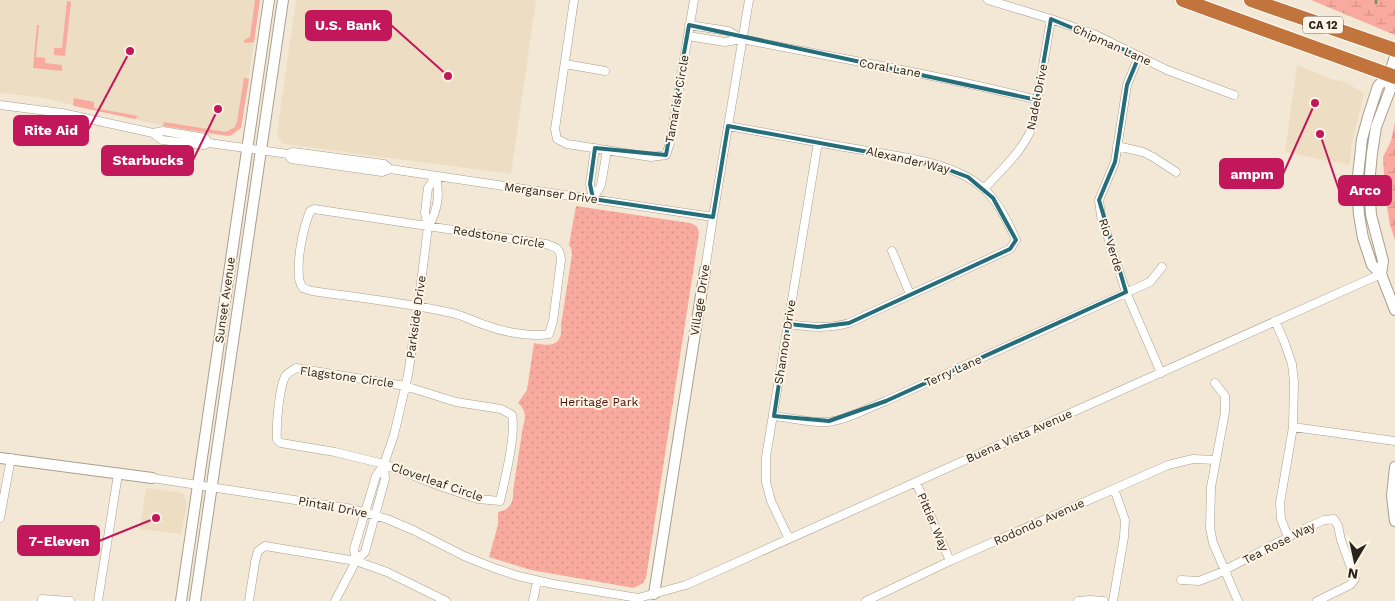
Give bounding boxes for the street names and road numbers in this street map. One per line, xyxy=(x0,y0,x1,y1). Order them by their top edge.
road number: CA 12 xyxy=(1303,16,1343,34)
street label: Chipman Lane xyxy=(1071,21,1153,69)
street label: Tamarisk Circle xyxy=(662,54,692,144)
street label: Coral Lane xyxy=(858,56,922,80)
street label: Nadel Drive xyxy=(1024,63,1050,131)
street label: Alexander Way xyxy=(865,144,952,177)
street label: Merganser Drive xyxy=(503,180,599,206)
street label: Rio Verde xyxy=(1096,217,1126,274)
street label: Redstone Circle xyxy=(452,223,546,251)
street label: Sunset Avenue xyxy=(212,256,238,344)
street label: Village Drive xyxy=(687,263,713,337)
street label: Parkside Drive xyxy=(403,275,429,359)
street label: Shannon Drive xyxy=(771,299,799,385)
street label: Terry Lane xyxy=(922,352,984,390)
street label: Flagstone Circle xyxy=(299,363,395,391)
street label: Buena Vista Avenue xyxy=(964,406,1074,466)
street label: Cloverleaf Circle xyxy=(389,460,485,504)
street label: Pittier Way xyxy=(914,491,952,554)
street label: Pintail Drive xyxy=(297,493,369,521)
street label: Rodondo Avenue xyxy=(991,496,1087,548)
street label: Tea Rose Way xyxy=(1241,518,1318,567)

